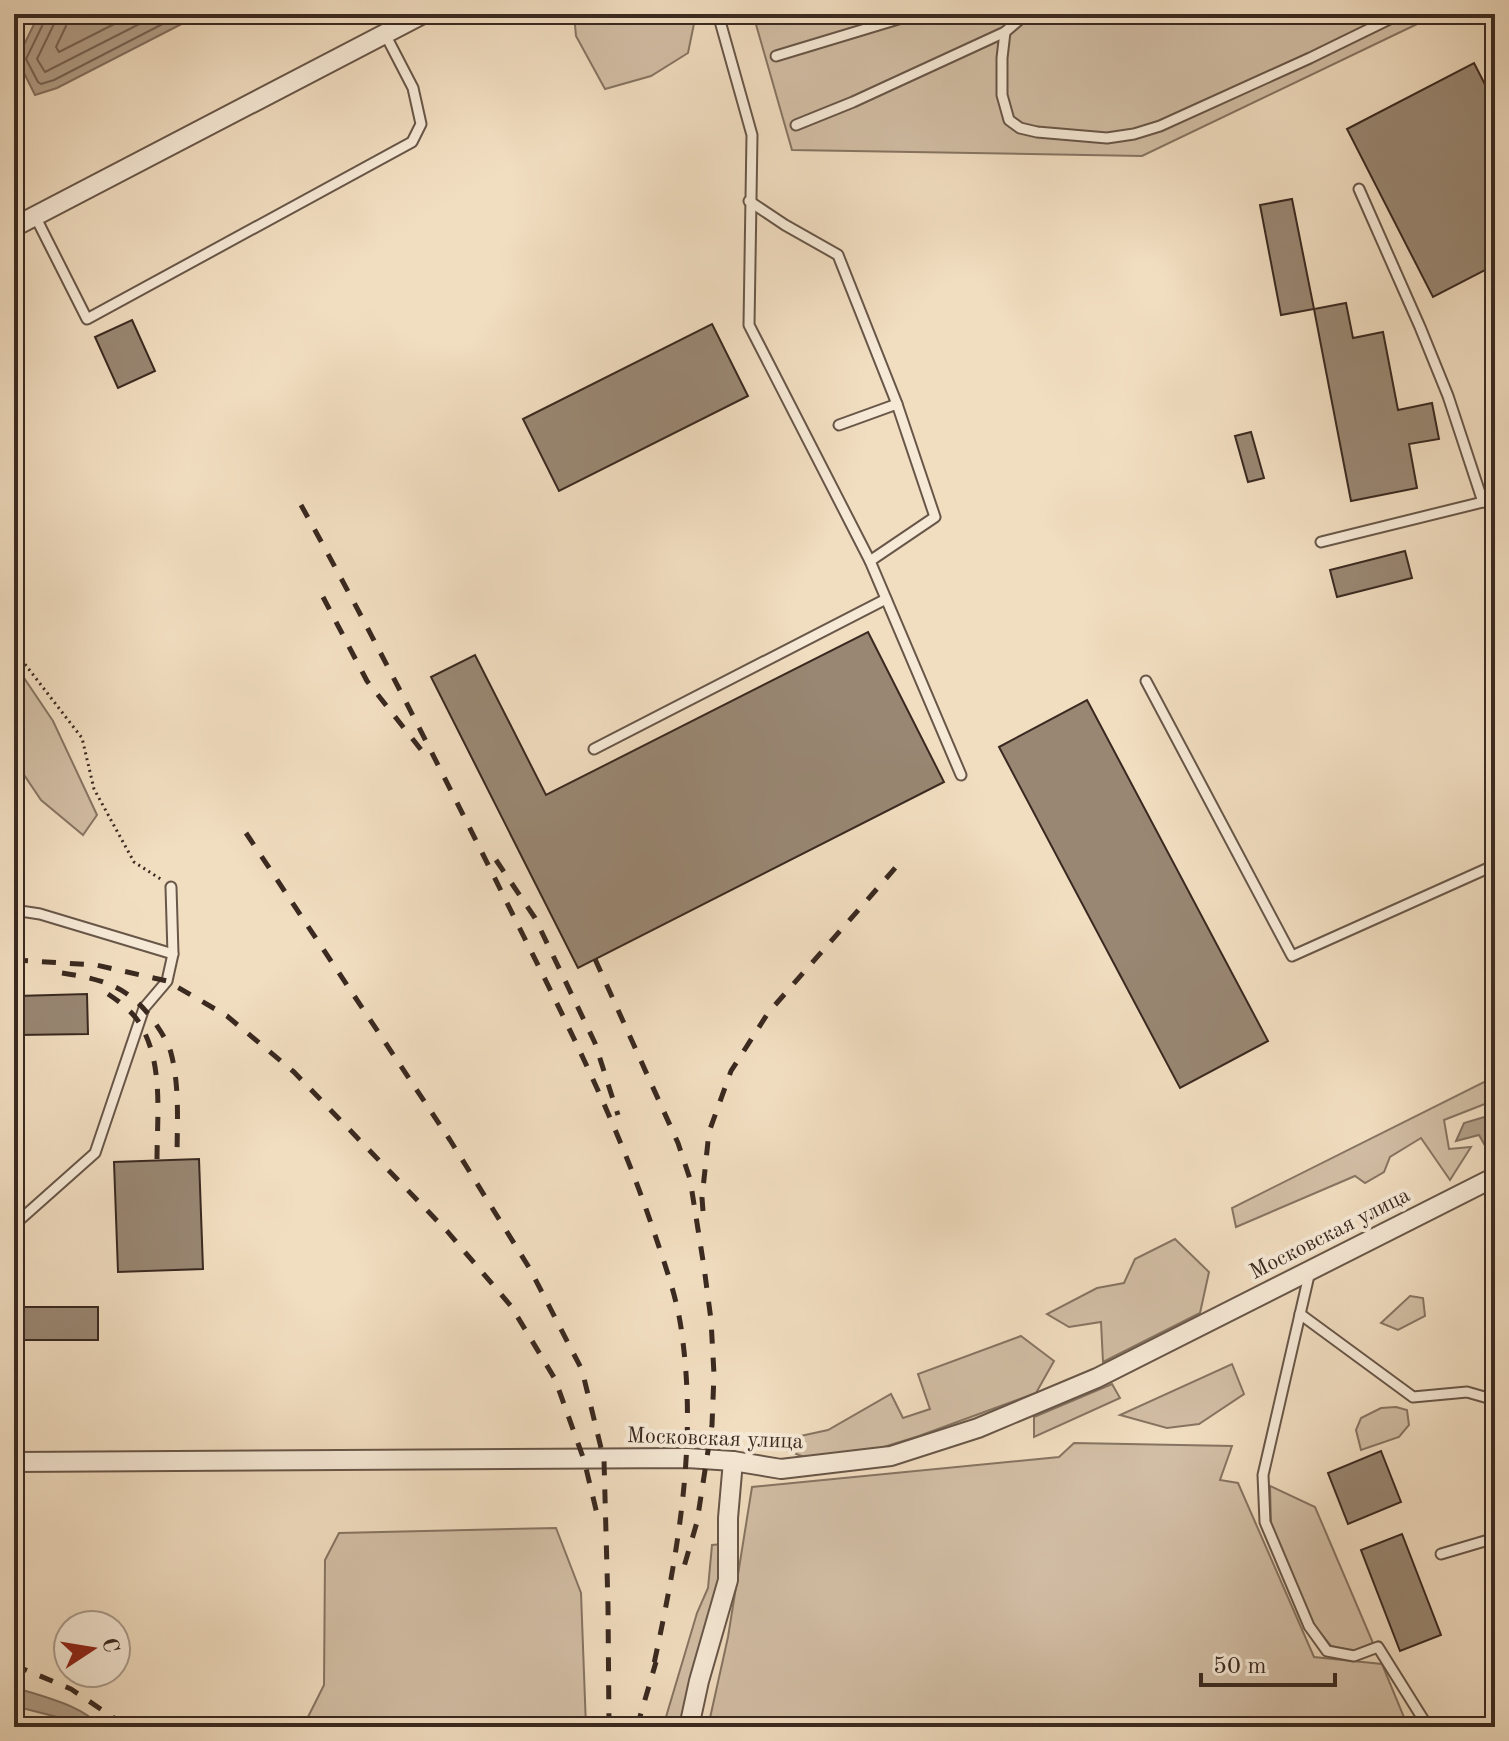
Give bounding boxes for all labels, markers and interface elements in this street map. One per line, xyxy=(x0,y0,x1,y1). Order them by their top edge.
street label: Московская улица xyxy=(1246,1184,1414,1284)
street label: Московская улица xyxy=(626,1425,804,1453)
north arrow xyxy=(52,1609,132,1689)
text: С xyxy=(97,1636,122,1655)
scale bar xyxy=(1201,1637,1335,1687)
text: 50 m xyxy=(1213,1655,1267,1679)

